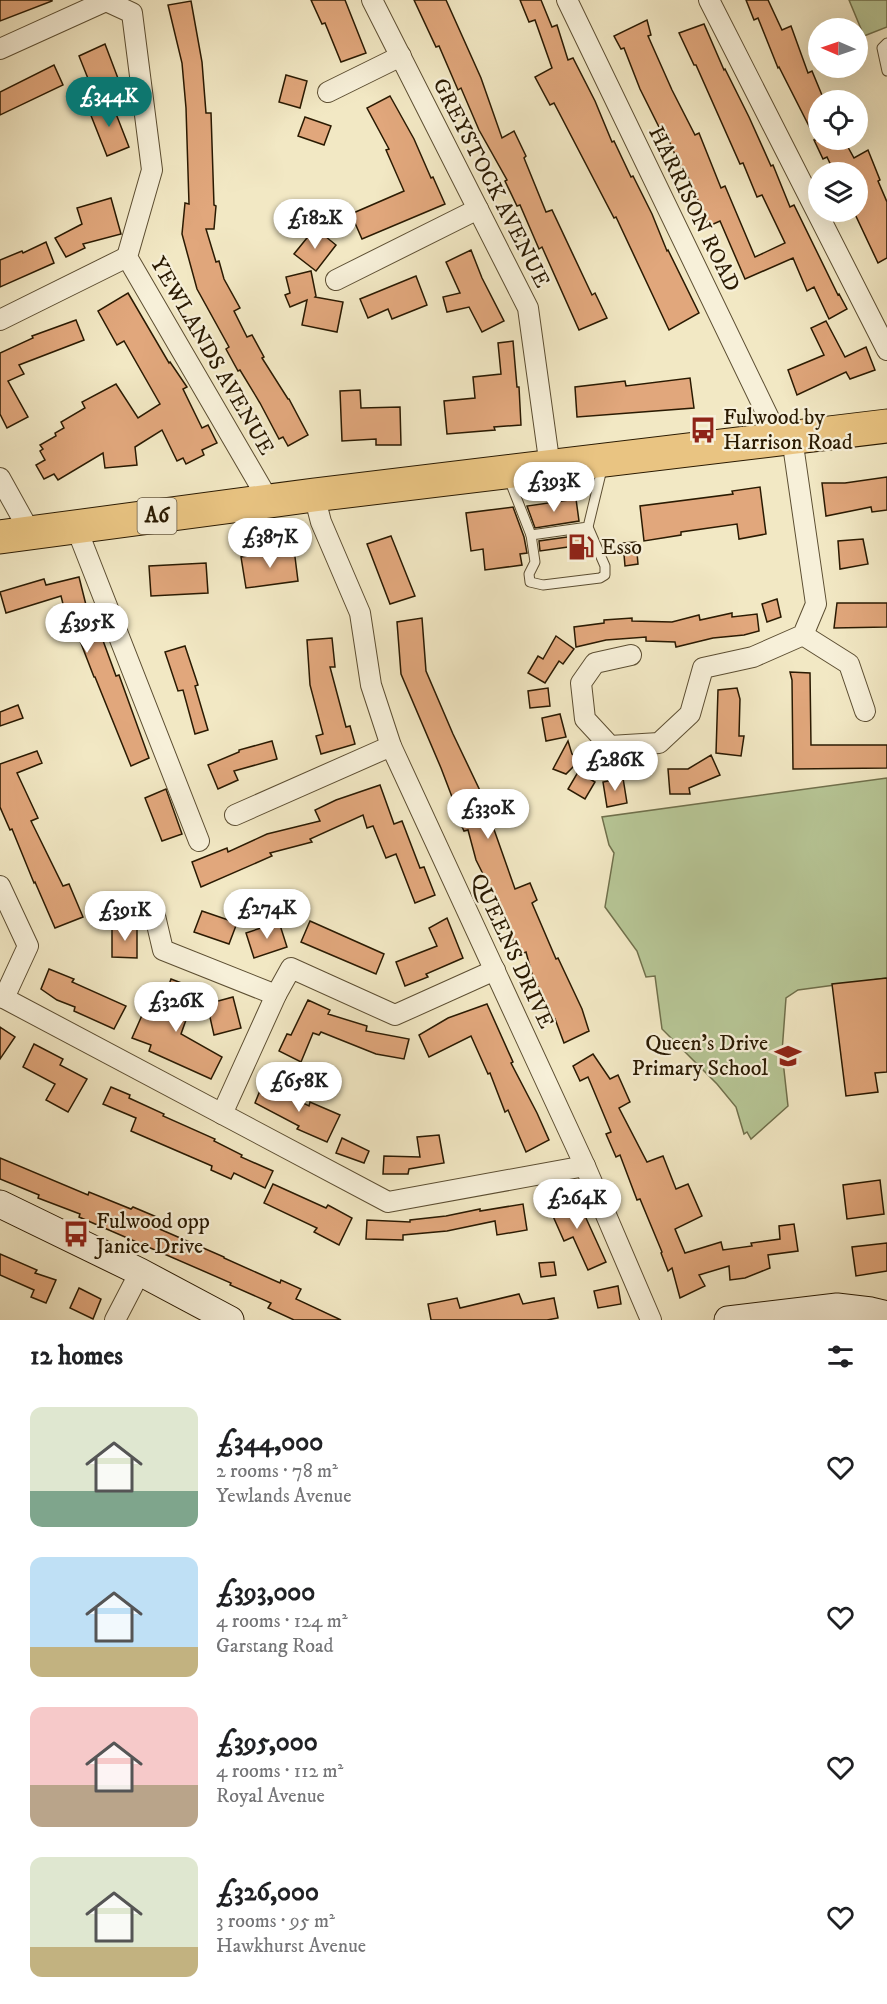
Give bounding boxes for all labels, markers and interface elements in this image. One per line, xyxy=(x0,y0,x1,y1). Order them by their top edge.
north arrow xyxy=(808,18,868,78)
map controls xyxy=(808,18,868,222)
street label: GREYSTOCK AVENUE xyxy=(426,74,556,292)
pin: £344K xyxy=(67,77,151,128)
text: £344K xyxy=(80,84,138,109)
button: locate xyxy=(808,90,868,150)
street label: HARRISON ROAD xyxy=(642,122,746,296)
button: layers xyxy=(808,162,868,222)
pin: £182K xyxy=(273,199,357,250)
text: £182K xyxy=(287,206,343,231)
street label: YEWLANDS AVENUE xyxy=(144,252,280,460)
place label: Fulwood by Harrison Road xyxy=(723,404,853,456)
bus stop icon: Fulwood by Harrison Road xyxy=(688,415,718,445)
pin: £393K xyxy=(512,462,596,513)
text: £393K xyxy=(528,469,580,494)
road number: A6 xyxy=(138,498,176,534)
pin: £387K xyxy=(228,518,312,569)
text: £387K xyxy=(242,525,298,550)
fuel station icon: Esso xyxy=(566,532,596,562)
place label: Esso xyxy=(601,534,642,561)
pin: £395K xyxy=(45,603,129,654)
text: £395K xyxy=(59,610,115,635)
pin: £286K xyxy=(573,741,657,792)
text: £286K xyxy=(586,748,644,773)
pin: £330K xyxy=(446,789,530,840)
text: £330K xyxy=(461,796,515,821)
street label: QUEENS DRIVE xyxy=(464,869,560,1033)
pin: £274K xyxy=(225,889,309,940)
pin: £391K xyxy=(83,891,167,942)
text: £274K xyxy=(238,896,296,921)
text: £391K xyxy=(99,898,151,923)
pin: £326K xyxy=(134,982,218,1033)
text: £326K xyxy=(148,989,204,1014)
place label: Queen's Drive Primary School xyxy=(632,1030,768,1082)
school or university icon: Queen's Drive Primary School xyxy=(773,1041,803,1071)
pin: £658K xyxy=(257,1062,341,1113)
text: £658K xyxy=(270,1069,328,1094)
pin: £264K xyxy=(535,1179,619,1230)
text: £264K xyxy=(547,1186,607,1211)
place label: Fulwood opp Janice Drive xyxy=(94,1208,210,1260)
bus stop icon: Fulwood opp Janice Drive xyxy=(61,1219,91,1249)
text: 12 homes xyxy=(30,1340,123,1373)
icon: filters xyxy=(824,1340,857,1373)
text: £344,000 xyxy=(216,1426,323,1459)
icon: home xyxy=(78,1431,150,1503)
icon: heart xyxy=(824,1451,857,1484)
text: 2 rooms · 78 m² xyxy=(216,1459,338,1484)
text: Yewlands Avenue xyxy=(216,1484,352,1509)
text: £393,000 xyxy=(216,1576,315,1609)
icon: home xyxy=(78,1581,150,1653)
icon: heart xyxy=(824,1601,857,1634)
text: 4 rooms · 124 m² xyxy=(216,1609,348,1634)
text: Garstang Road xyxy=(216,1634,333,1659)
text: £395,000 xyxy=(216,1726,318,1759)
icon: home xyxy=(78,1731,150,1803)
icon: heart xyxy=(824,1751,857,1784)
text: 4 rooms · 112 m² xyxy=(216,1759,344,1784)
text: Royal Avenue xyxy=(216,1784,325,1809)
text: £326,000 xyxy=(216,1876,319,1909)
icon: home xyxy=(78,1881,150,1953)
icon: heart xyxy=(824,1901,857,1934)
text: 3 rooms · 95 m² xyxy=(216,1909,335,1934)
text: Hawkhurst Avenue xyxy=(216,1934,366,1959)

